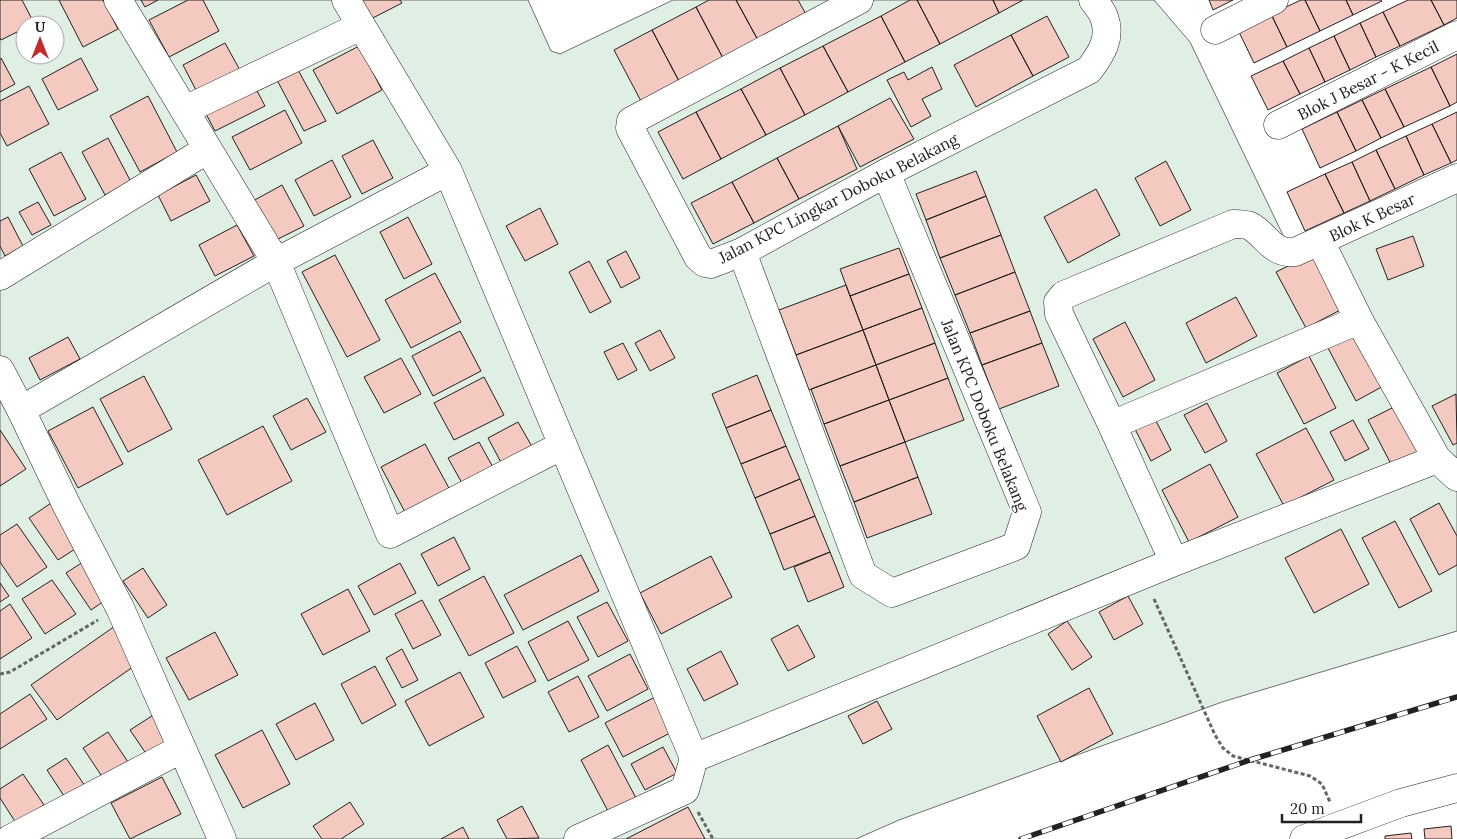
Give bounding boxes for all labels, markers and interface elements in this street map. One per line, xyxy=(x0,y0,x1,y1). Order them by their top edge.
north arrow xyxy=(15,15,65,65)
text: U xyxy=(35,18,46,36)
street label: Blok J Besar - K Kecil xyxy=(1294,36,1442,124)
street label: Jalan KPC Lingkar Doboku Belakang xyxy=(714,128,962,268)
street label: Blok K Besar xyxy=(1326,188,1418,246)
street label: Jalan KPC Doboku Belakang xyxy=(937,315,1033,515)
scale bar xyxy=(1282,792,1361,824)
text: 20 m xyxy=(1290,799,1325,818)

